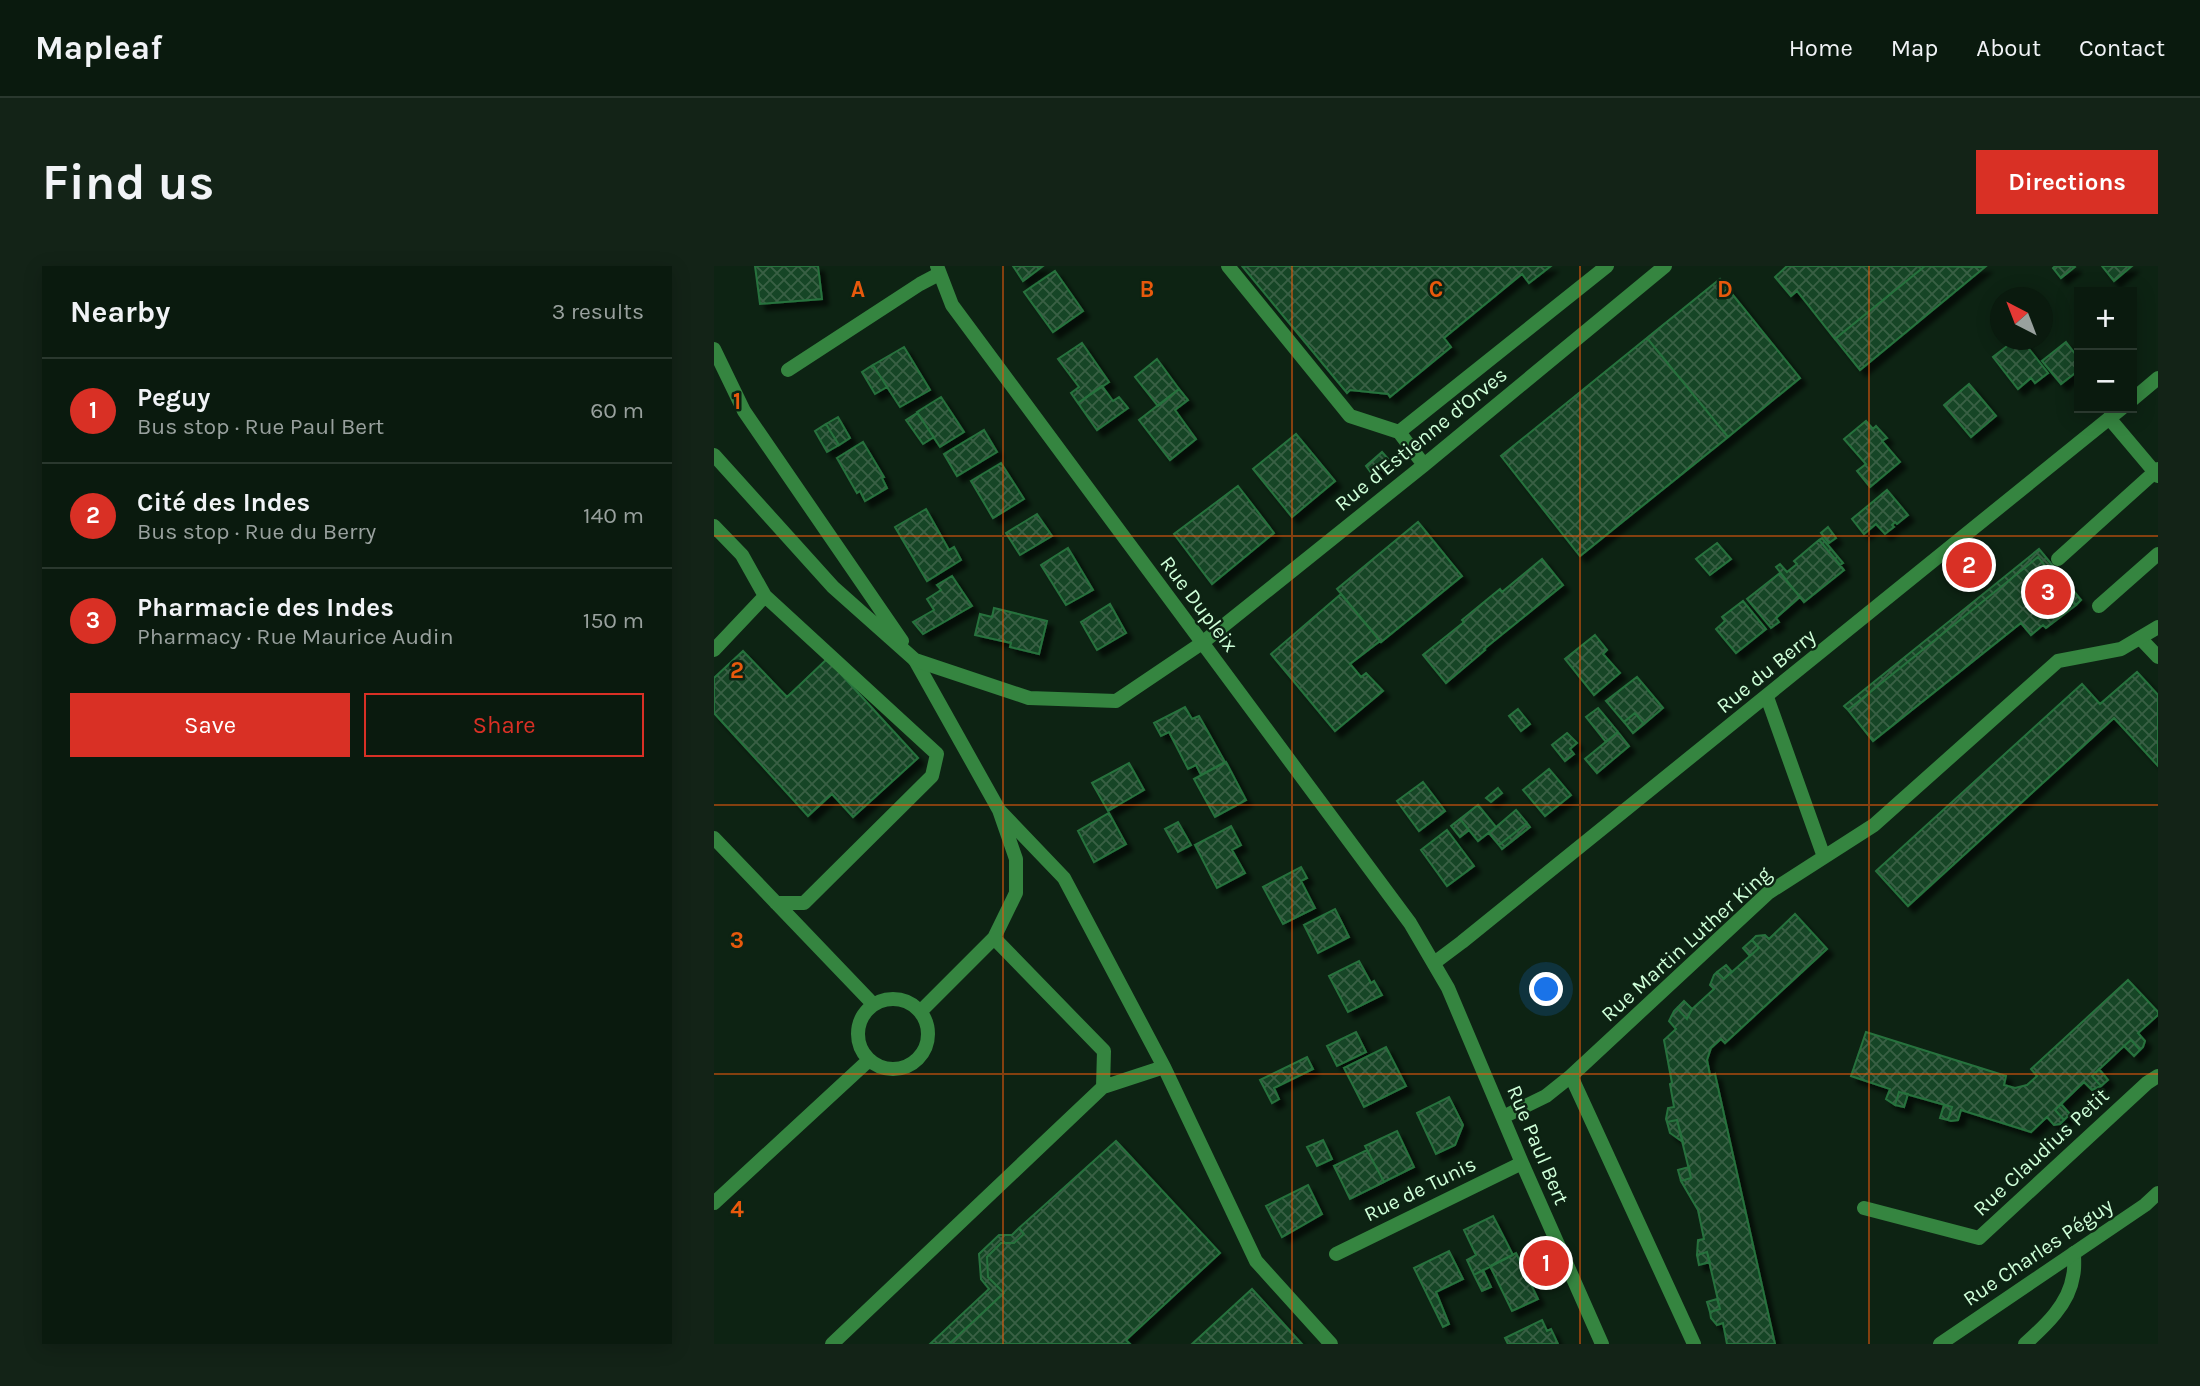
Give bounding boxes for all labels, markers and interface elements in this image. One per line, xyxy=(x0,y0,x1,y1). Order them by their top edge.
text: Mapleaf xyxy=(35,29,162,67)
text: Home xyxy=(1789,34,1853,62)
text: Map xyxy=(1891,34,1938,62)
text: About xyxy=(1976,34,2041,62)
text: Contact xyxy=(2079,34,2165,62)
button: Directions xyxy=(1976,150,2158,214)
text: Find us xyxy=(42,154,214,211)
text: A xyxy=(851,276,865,303)
text: B xyxy=(1140,276,1154,303)
text: C xyxy=(1429,276,1443,303)
text: D xyxy=(1717,276,1733,303)
north arrow xyxy=(1990,287,2053,350)
map controls xyxy=(2074,287,2137,413)
button: + xyxy=(2074,287,2137,350)
text: Nearby xyxy=(70,294,170,330)
text: 3 results xyxy=(552,298,644,325)
button: − xyxy=(2074,350,2137,413)
street label: Rue d'Estienne d'Orves xyxy=(1330,362,1512,516)
text: Peguy xyxy=(137,382,210,413)
text: 1 xyxy=(733,388,741,415)
text: 1 xyxy=(89,397,97,424)
text: 60 m xyxy=(590,397,644,424)
text: Bus stop · Rue Paul Bert xyxy=(137,413,384,440)
text: Cité des Indes xyxy=(137,487,310,518)
text: 2 xyxy=(86,502,100,529)
text: 140 m xyxy=(583,502,644,529)
text: Bus stop · Rue du Berry xyxy=(137,518,376,545)
pin: 2 xyxy=(1946,539,1992,591)
street label: Rue Dupleix xyxy=(1155,551,1243,657)
pin: 3 xyxy=(2025,566,2071,618)
text: Pharmacie des Indes xyxy=(137,592,394,623)
text: 3 xyxy=(86,607,100,634)
text: 150 m xyxy=(583,607,644,634)
text: Pharmacy · Rue Maurice Audin xyxy=(137,623,454,650)
street label: Rue du Berry xyxy=(1712,624,1820,718)
text: 2 xyxy=(730,657,744,684)
button: Save xyxy=(70,693,350,757)
button: Share xyxy=(364,693,644,757)
street label: Rue Martin Luther King xyxy=(1596,861,1776,1027)
text: 3 xyxy=(730,927,744,954)
your location xyxy=(1529,972,1563,1006)
street label: Rue Paul Bert xyxy=(1502,1082,1574,1208)
street label: Rue Claudius Petit xyxy=(1968,1083,2114,1221)
street label: Rue de Tunis xyxy=(1360,1152,1480,1226)
street label: Rue Charles Péguy xyxy=(1959,1193,2118,1311)
text: 4 xyxy=(730,1196,744,1223)
pin: 1 xyxy=(1523,1237,1569,1289)

